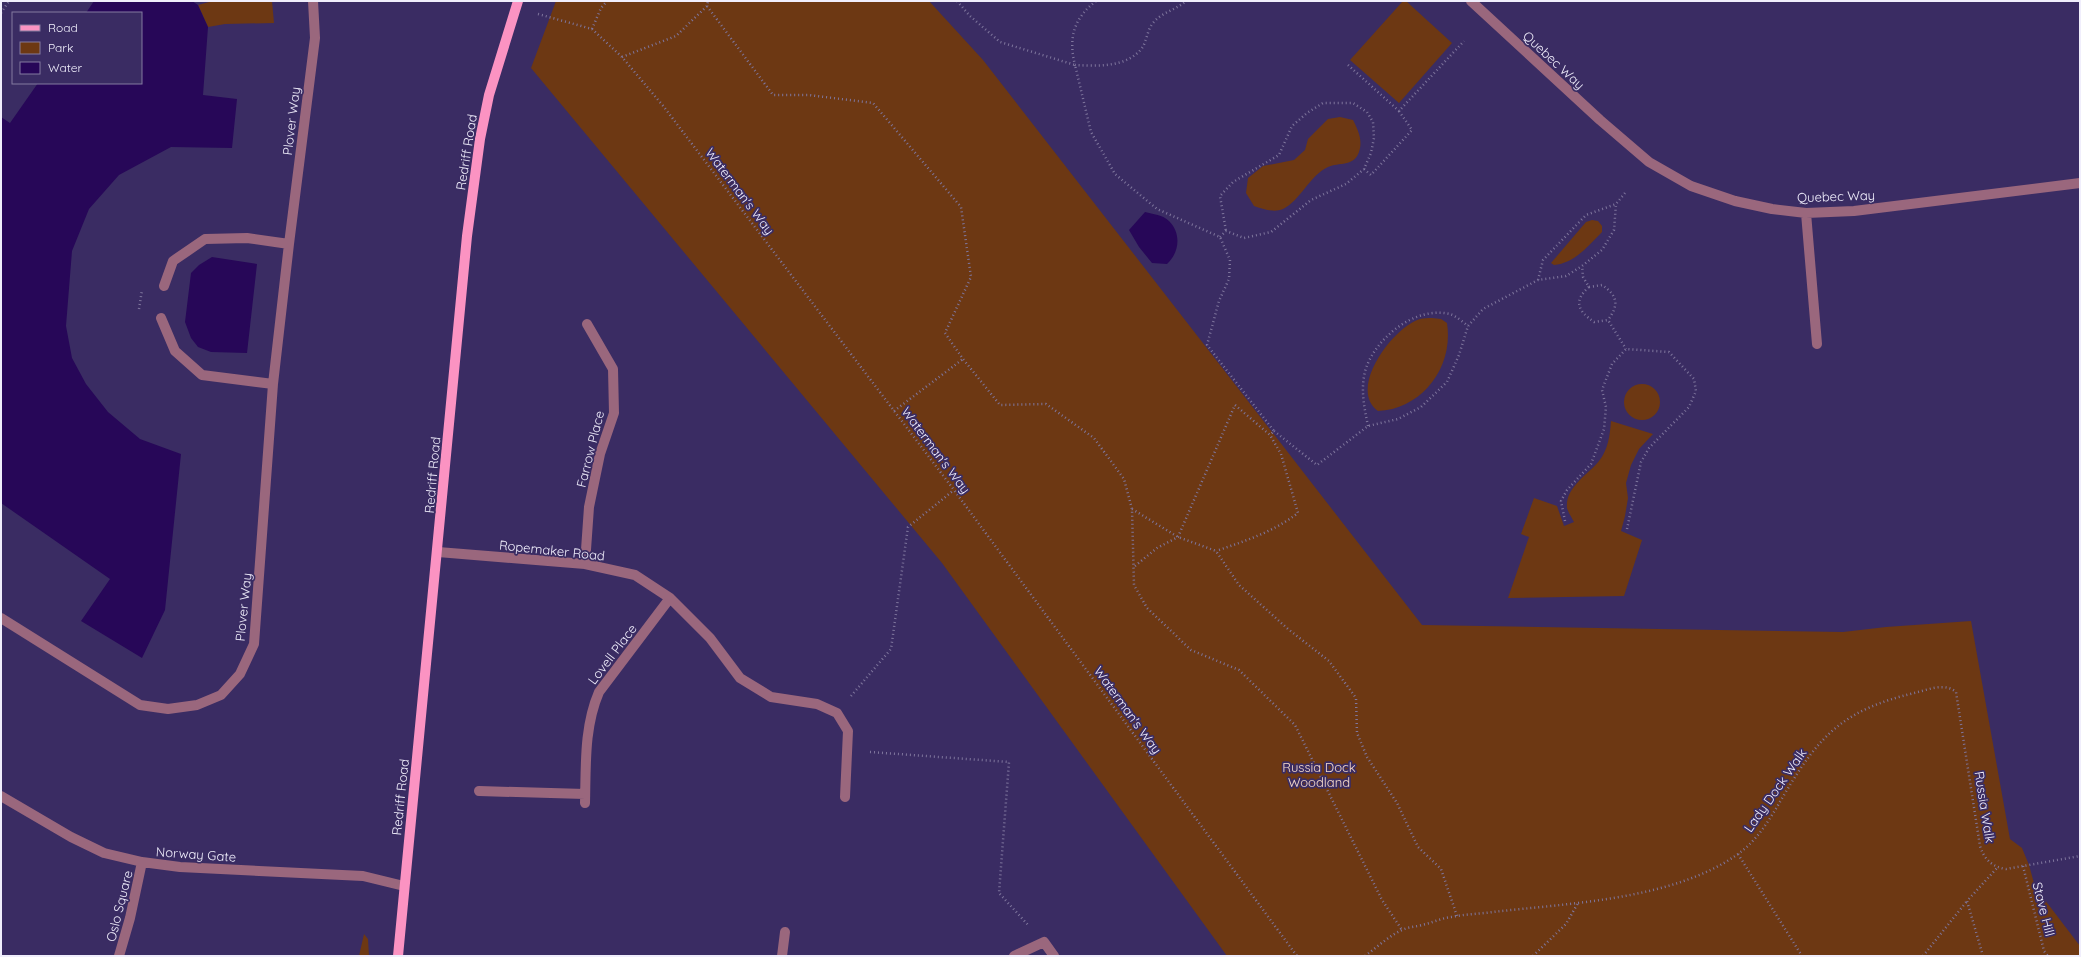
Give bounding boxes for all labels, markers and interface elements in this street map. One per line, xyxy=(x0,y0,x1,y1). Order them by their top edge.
legend xyxy=(12,12,142,84)
text: Road xyxy=(48,20,78,35)
street label: Quebec Way xyxy=(1520,28,1588,92)
text: Park xyxy=(48,40,73,55)
text: Water xyxy=(48,60,83,75)
street label: Plover Way xyxy=(279,86,303,156)
street label: Redriff Road xyxy=(452,113,480,191)
street label: Waterman's Way xyxy=(702,145,778,237)
street label: Quebec Way xyxy=(1797,187,1875,205)
street label: Waterman's Way xyxy=(898,404,974,496)
street label: Farrow Place xyxy=(573,409,607,489)
street label: Redriff Road xyxy=(421,436,443,514)
street label: Ropemaker Road xyxy=(498,536,606,564)
street label: Plover Way xyxy=(231,572,255,642)
street label: Lovell Place xyxy=(584,621,640,687)
street label: Waterman's Way xyxy=(1091,663,1165,757)
street label: Lady Dock Walk xyxy=(1740,745,1810,835)
street label: Redriff Road xyxy=(388,758,412,836)
park label: Russia Dock Woodland xyxy=(1282,759,1356,790)
street label: Russia Walk xyxy=(1971,770,1999,844)
street label: Norway Gate xyxy=(155,843,237,865)
street label: Oslo Square xyxy=(102,869,136,943)
street label: Stave Hill xyxy=(2030,880,2058,938)

